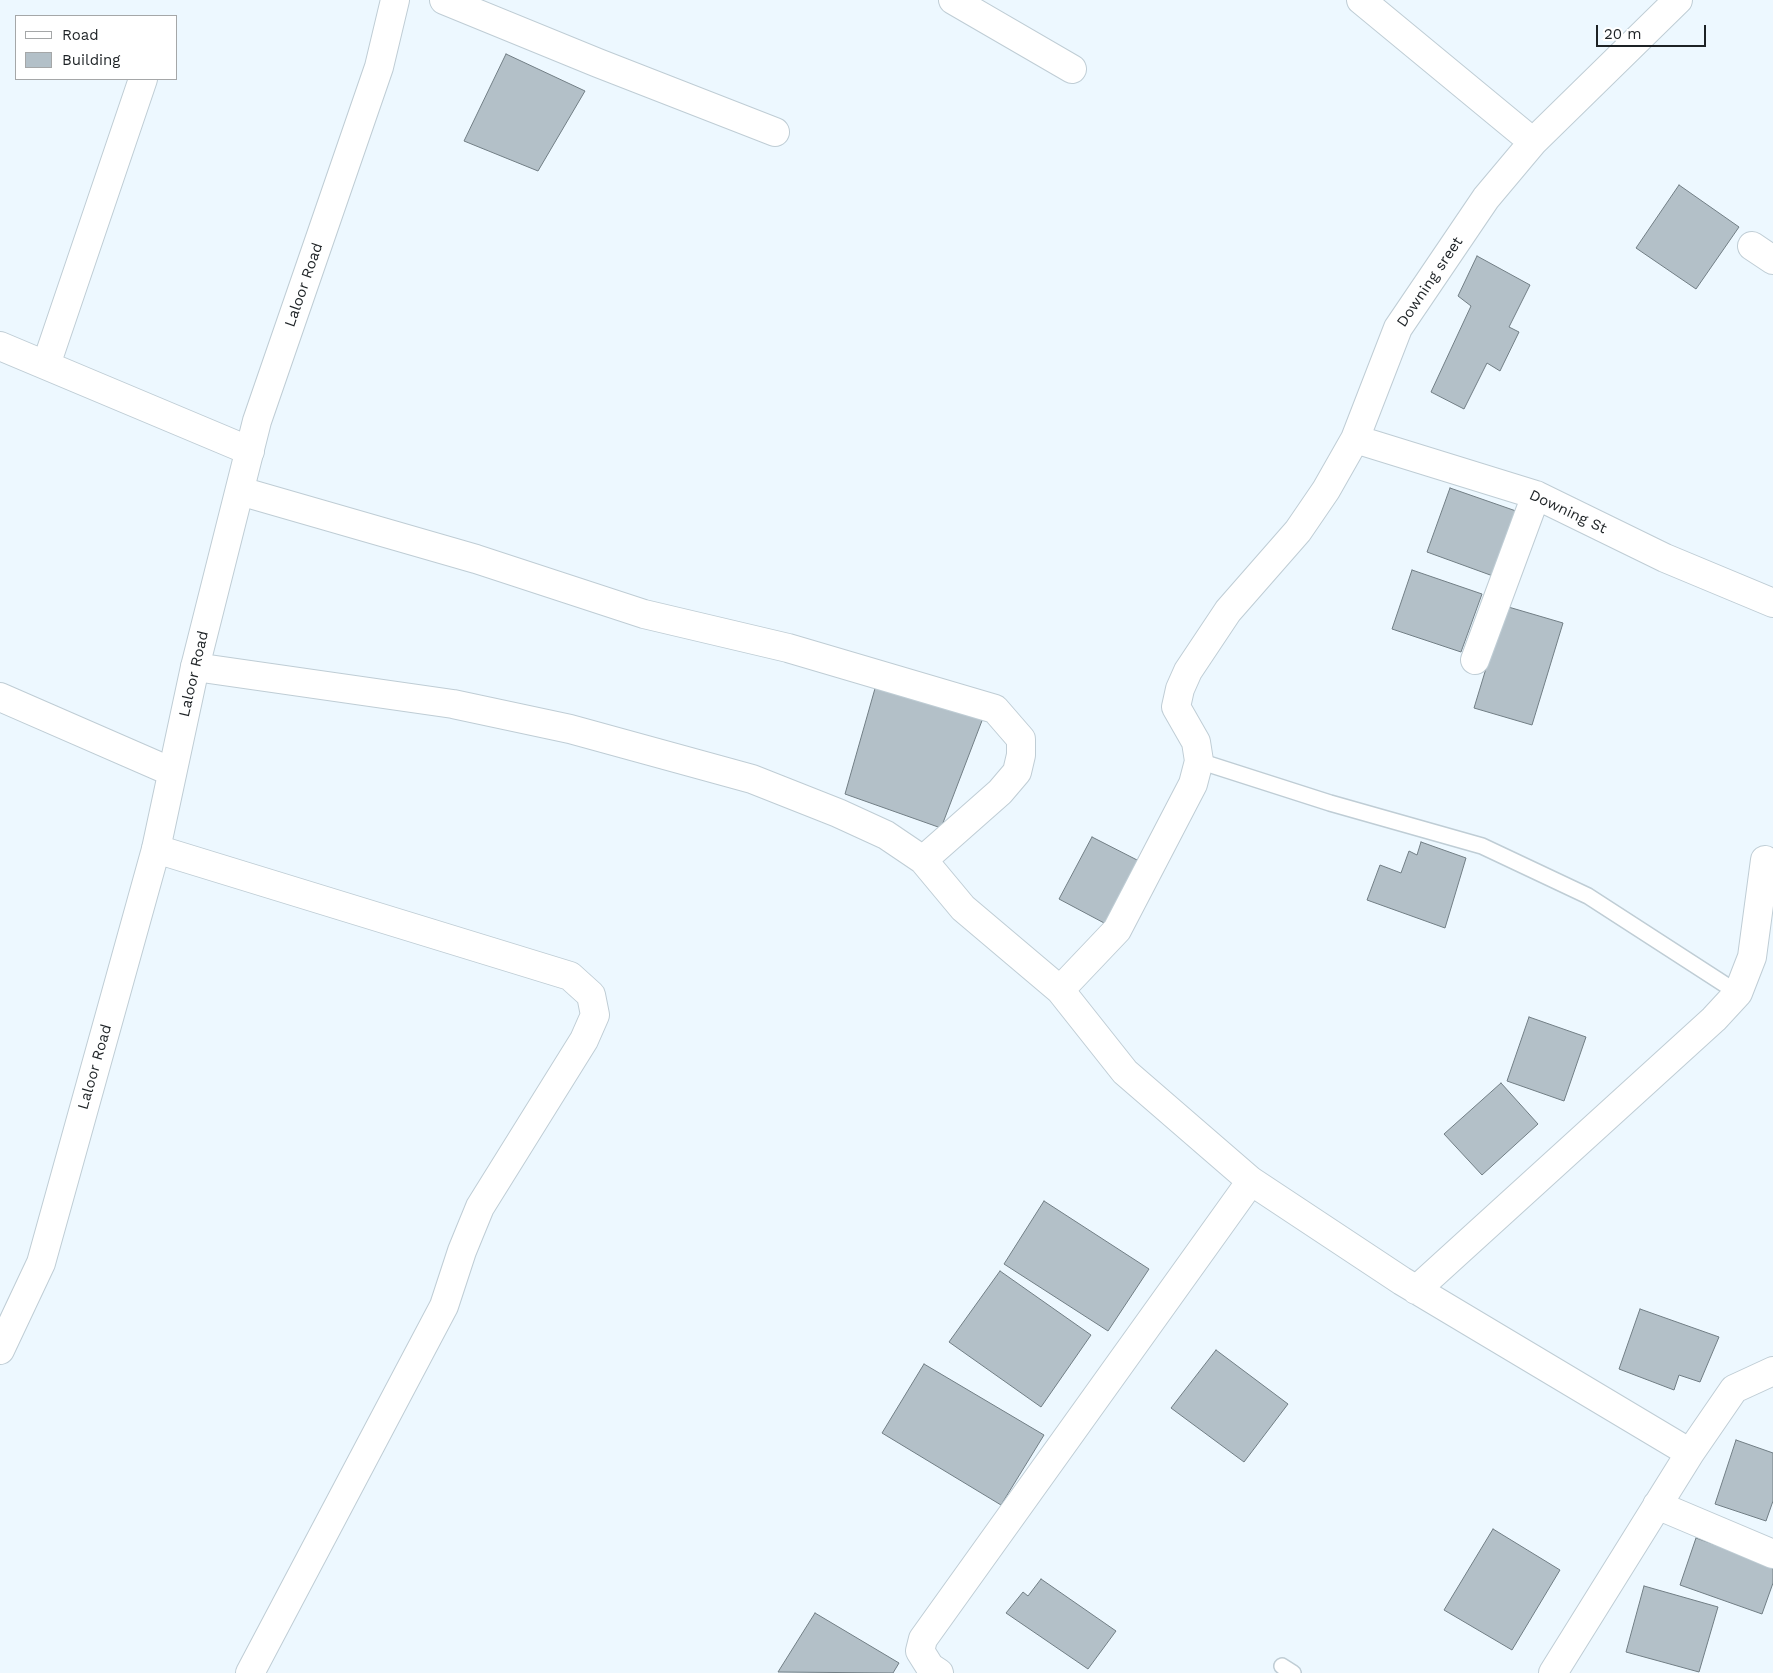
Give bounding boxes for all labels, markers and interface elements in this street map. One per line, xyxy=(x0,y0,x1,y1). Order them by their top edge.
legend xyxy=(15,15,178,80)
scale bar xyxy=(1598,15,1708,47)
text: 20 m xyxy=(1604,25,1642,43)
text: Road xyxy=(62,26,99,44)
text: Building xyxy=(62,51,120,69)
street label: Downing sreet xyxy=(1393,233,1467,331)
street label: Laloor Road xyxy=(281,241,327,329)
street label: Downing St xyxy=(1526,486,1610,538)
street label: Laloor Road xyxy=(175,629,213,719)
street label: Laloor Road xyxy=(74,1022,116,1112)

